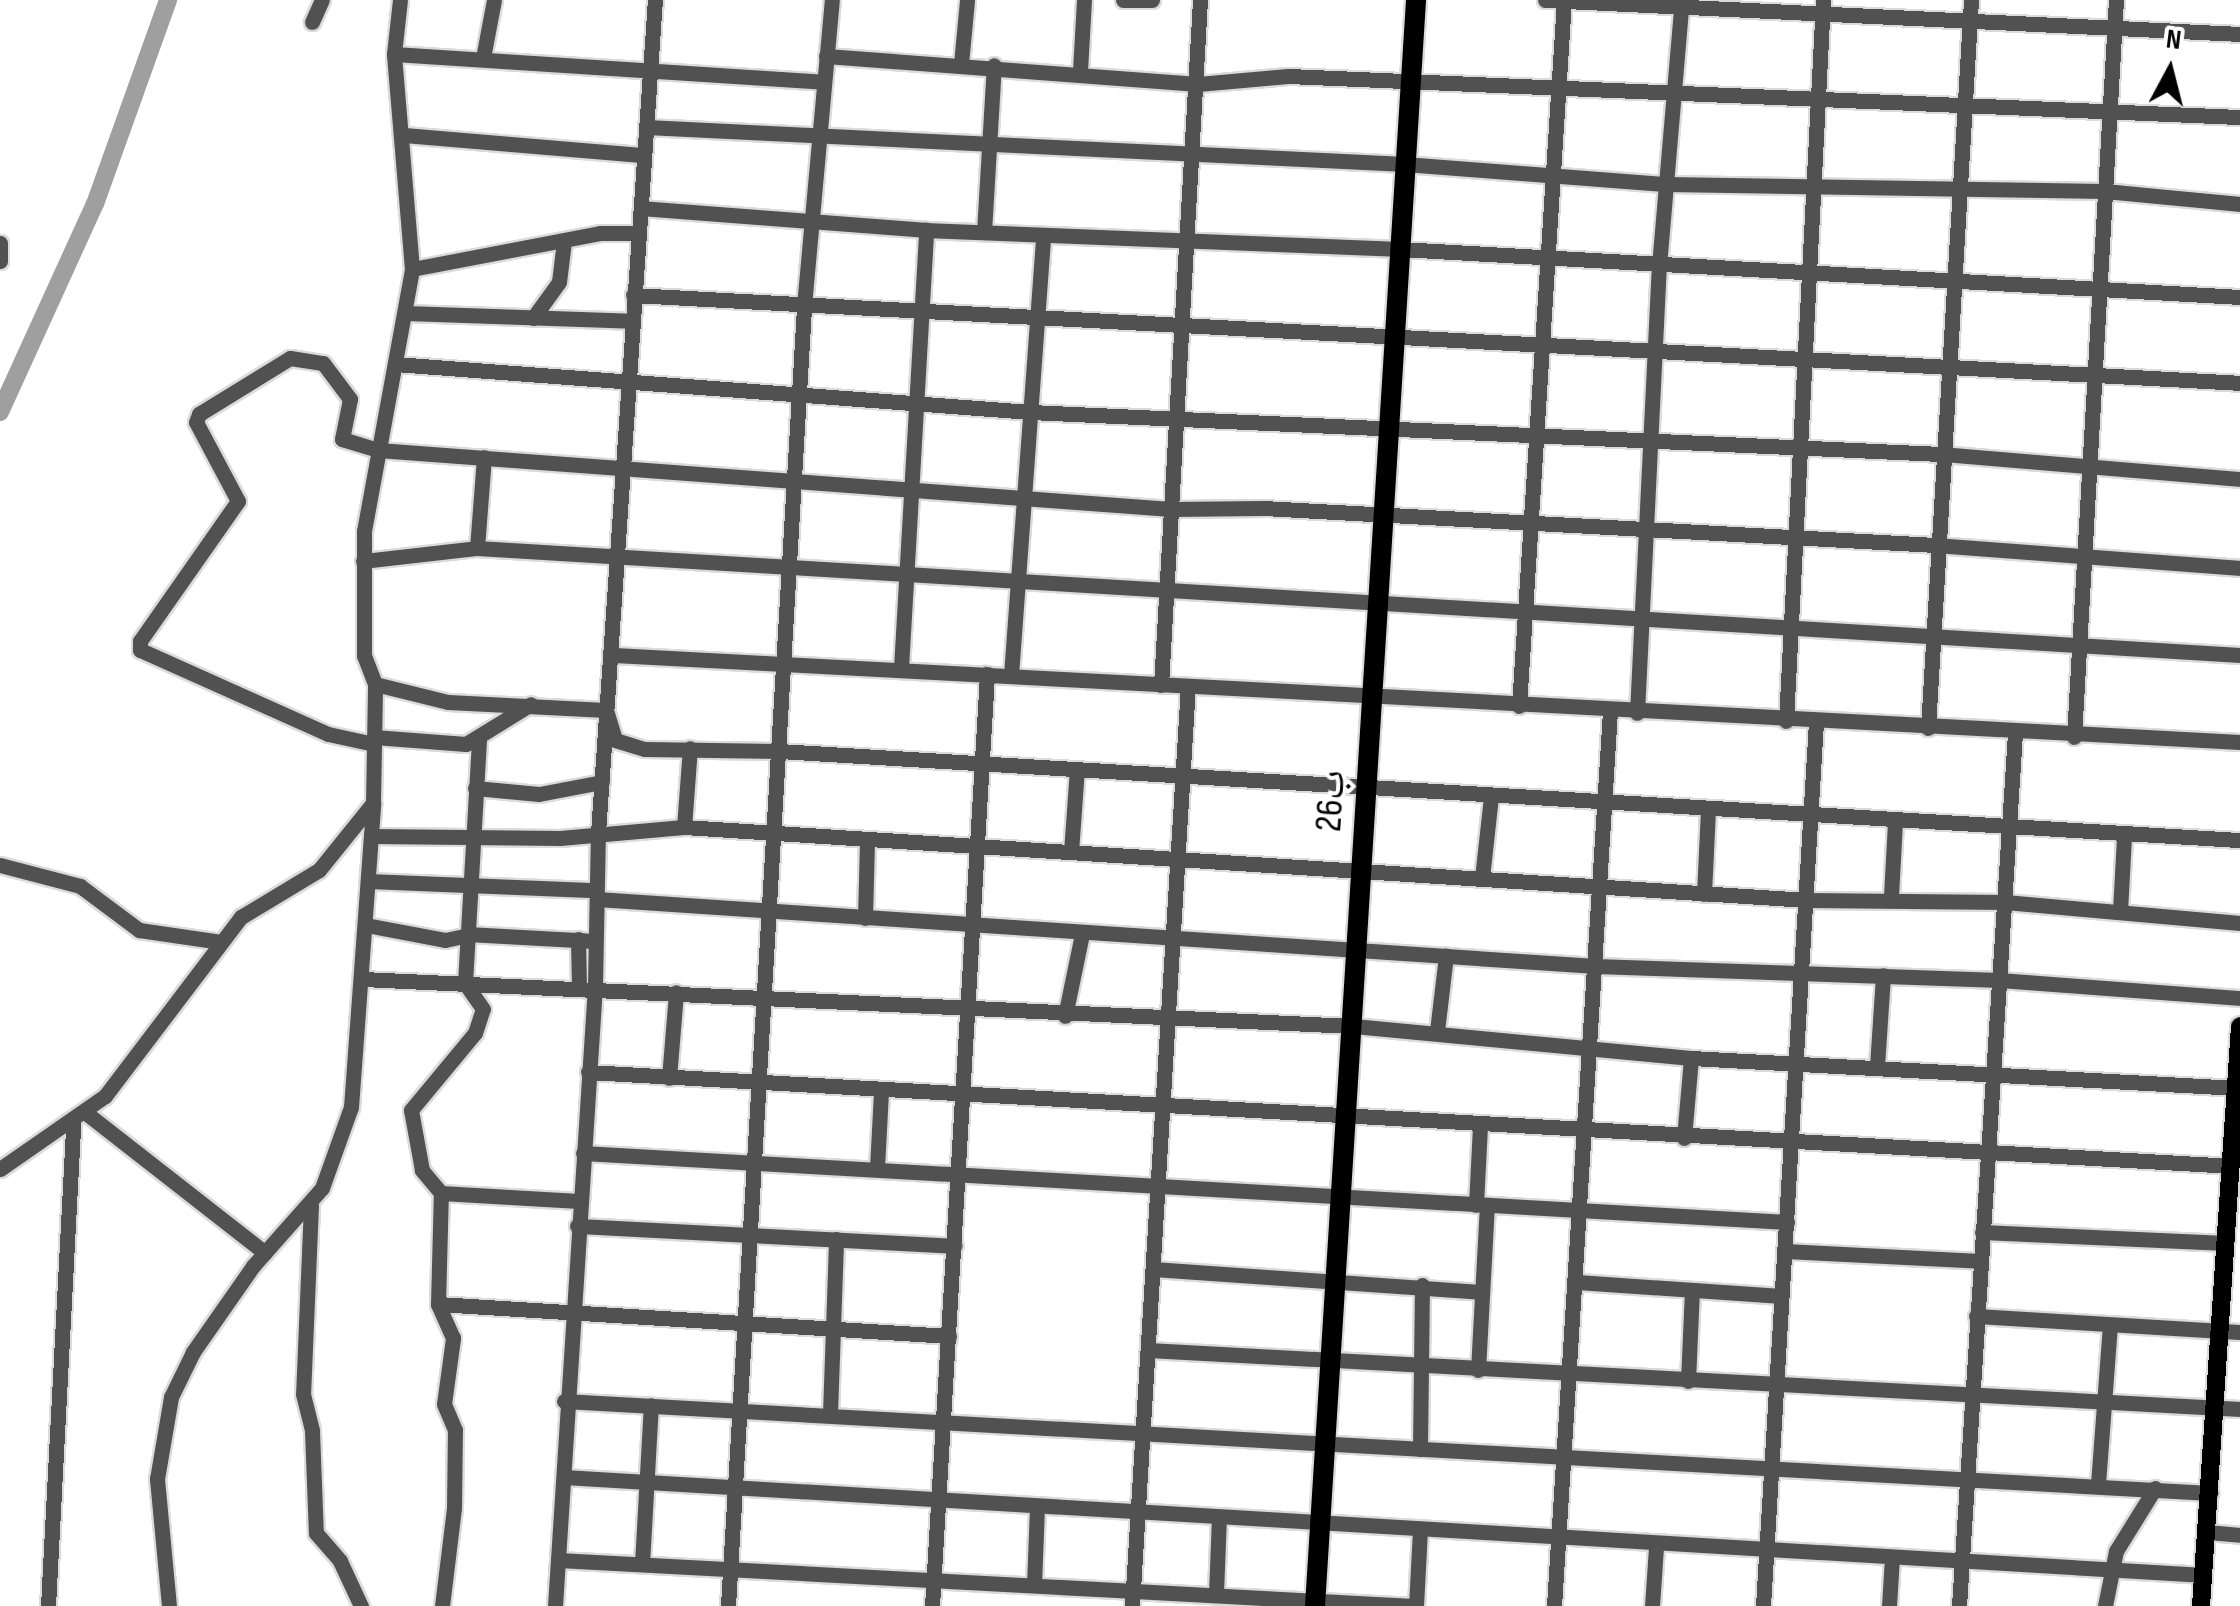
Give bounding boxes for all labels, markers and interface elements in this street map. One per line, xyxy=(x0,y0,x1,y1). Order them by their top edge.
north arrow xyxy=(2120,20,2220,120)
text: N xyxy=(2164,22,2183,57)
street label: 26ب xyxy=(1306,769,1356,833)

